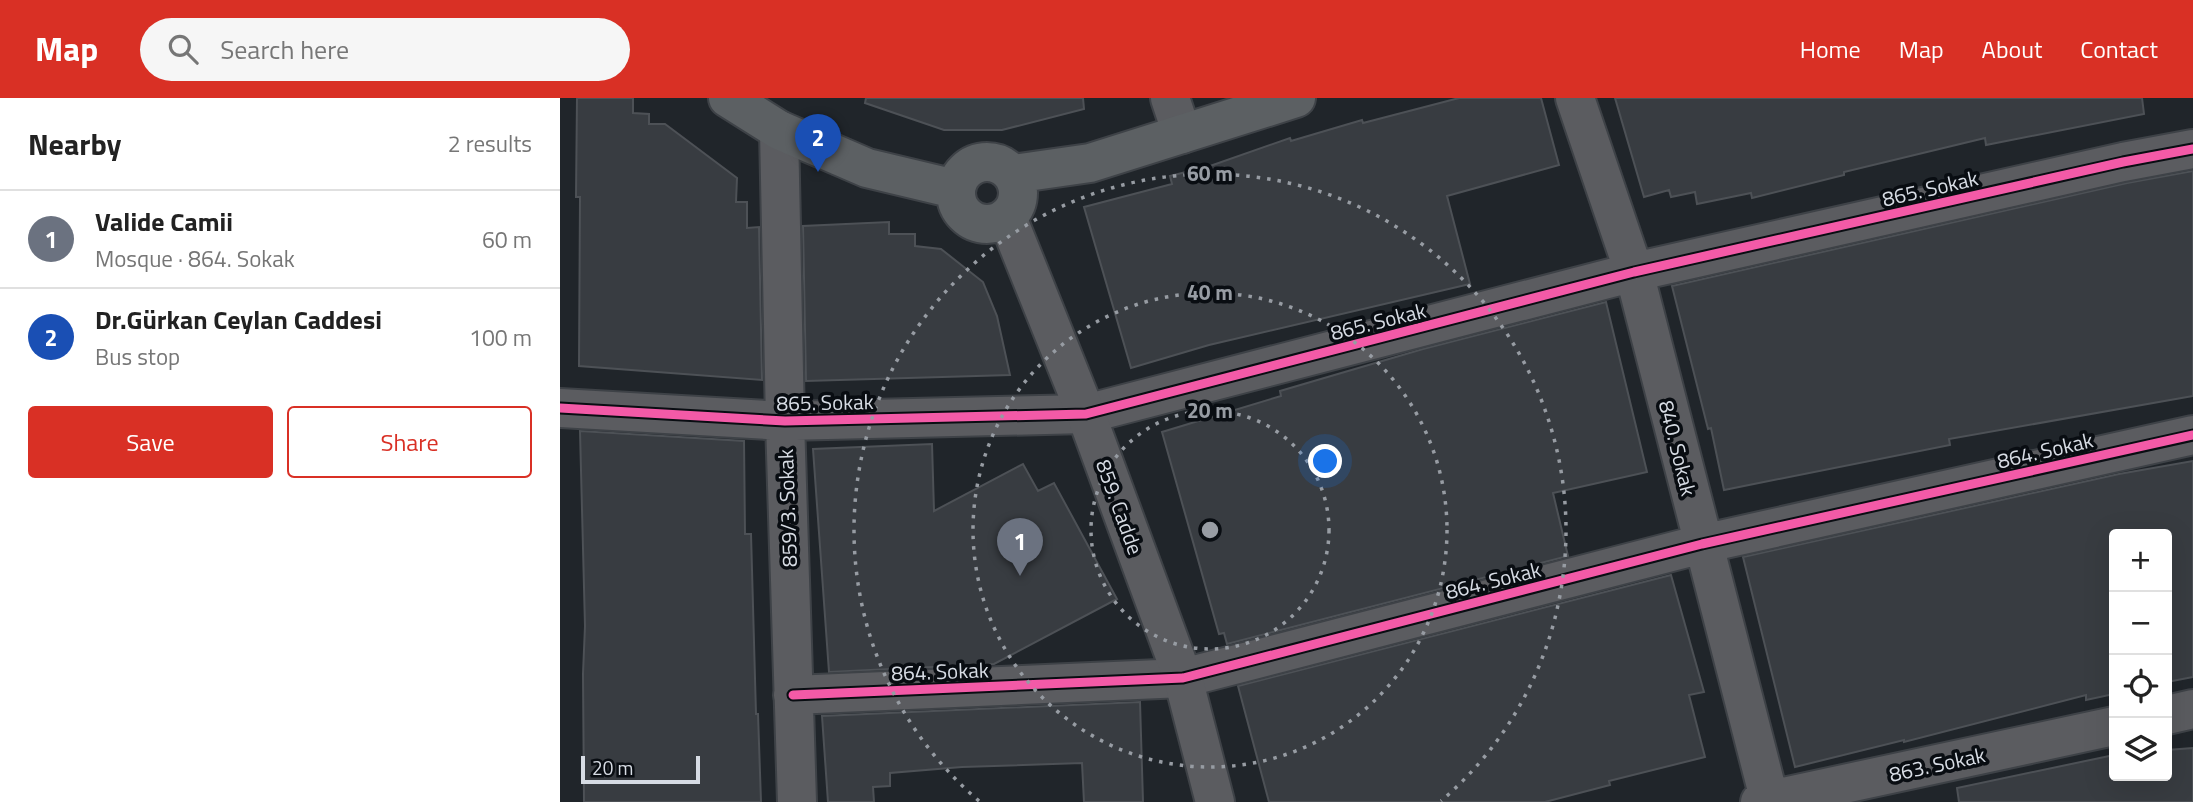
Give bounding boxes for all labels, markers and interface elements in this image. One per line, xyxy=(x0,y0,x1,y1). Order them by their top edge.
search box xyxy=(140,18,630,81)
text: Map xyxy=(35,24,98,74)
icon: search xyxy=(164,30,202,68)
text: Search here xyxy=(220,30,349,69)
text: Home xyxy=(1800,31,1861,67)
text: Map xyxy=(1899,31,1944,67)
text: About xyxy=(1982,31,2042,67)
text: Contact xyxy=(2080,31,2158,67)
pin: 2 xyxy=(795,114,841,172)
text: Nearby xyxy=(28,121,121,167)
text: 2 results xyxy=(448,126,532,161)
text: 60 m xyxy=(1187,157,1233,189)
street label: 865. Sokak xyxy=(1879,161,1981,215)
text: Valide Camii xyxy=(95,202,233,241)
text: 1 xyxy=(45,222,57,257)
text: 60 m xyxy=(482,222,532,257)
text: Mosque · 864. Sokak xyxy=(95,241,295,276)
text: 40 m xyxy=(1187,276,1233,308)
street label: 865. Sokak xyxy=(1327,294,1429,348)
text: Dr.Gürkan Ceylan Caddesi xyxy=(95,300,382,339)
text: 2 xyxy=(45,320,57,355)
text: 100 m xyxy=(469,320,532,355)
text: Bus stop xyxy=(95,339,180,374)
street label: 865. Sokak xyxy=(776,385,874,419)
text: 20 m xyxy=(1187,394,1233,426)
street label: 840. Sokak xyxy=(1651,397,1705,499)
button: Save xyxy=(28,406,273,478)
button: Share xyxy=(287,406,532,478)
street label: 864. Sokak xyxy=(1994,423,2096,477)
your location xyxy=(1308,444,1342,478)
street label: 859/3. Sokak xyxy=(769,449,805,567)
street label: 859. Cadde xyxy=(1088,455,1152,559)
pin: 1 xyxy=(997,518,1043,576)
centre of rings xyxy=(1198,518,1222,542)
map controls xyxy=(2109,529,2172,781)
button: + xyxy=(2109,529,2172,592)
street label: 864. Sokak xyxy=(1442,553,1544,607)
button: − xyxy=(2109,592,2172,655)
street label: 864. Sokak xyxy=(891,653,989,689)
button: locate xyxy=(2109,655,2172,718)
button: layers xyxy=(2109,718,2172,781)
street label: 863. Sokak xyxy=(1886,738,1988,790)
scale bar xyxy=(581,753,700,785)
text: 20 m xyxy=(592,753,633,782)

